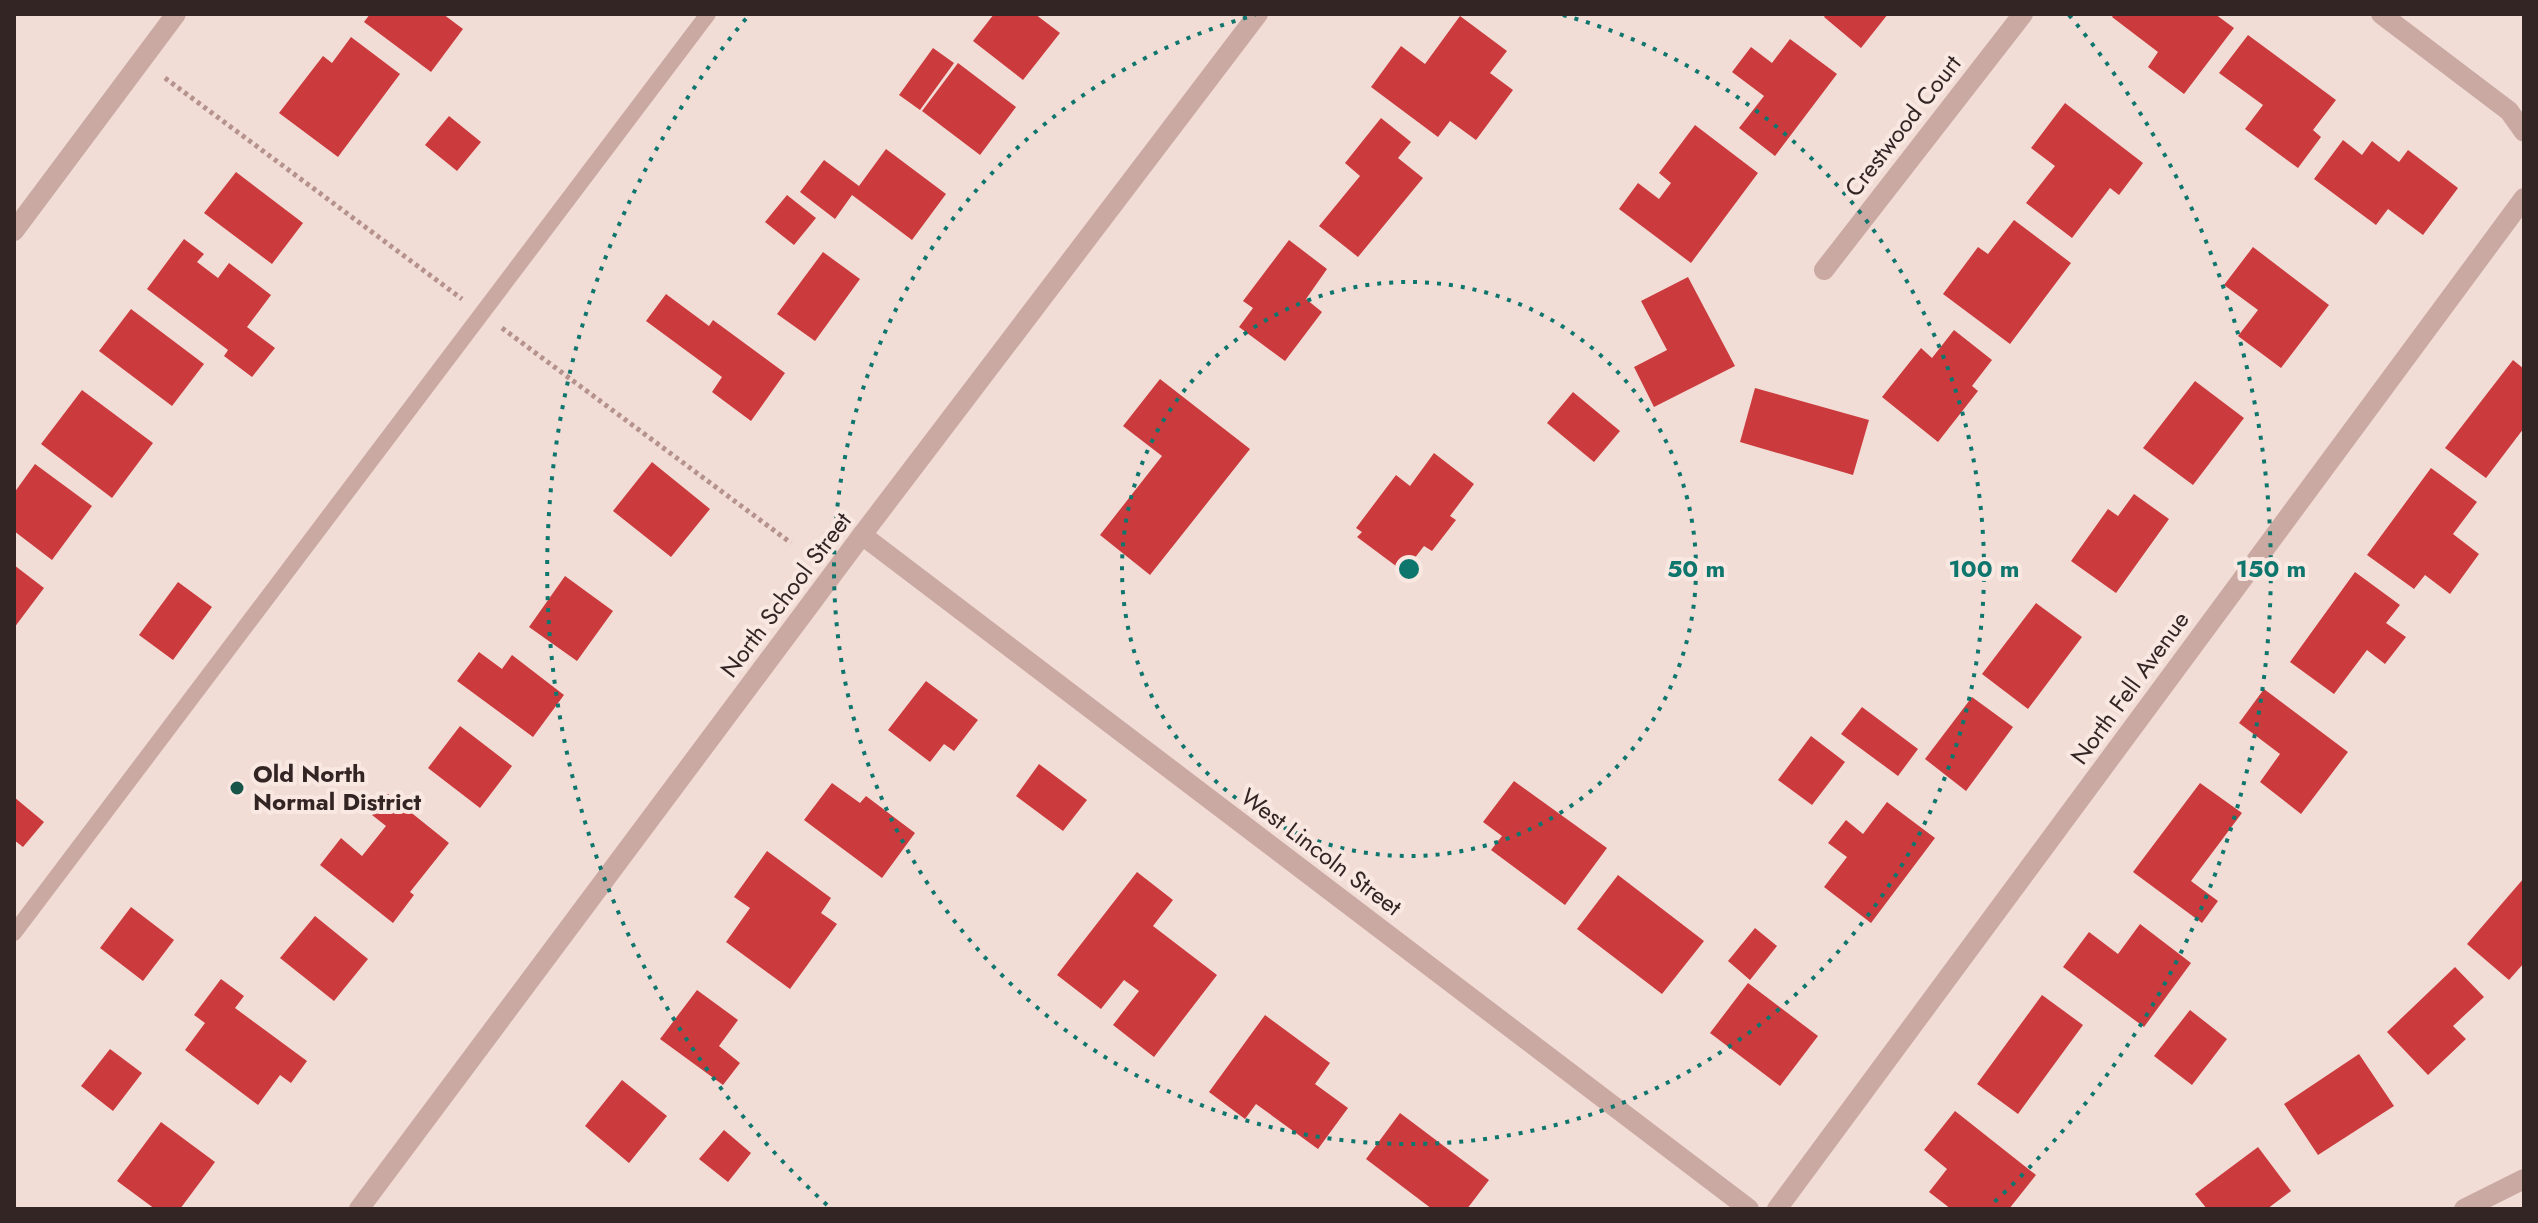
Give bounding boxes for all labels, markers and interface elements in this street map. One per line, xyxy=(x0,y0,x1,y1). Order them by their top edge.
street label: Crestwood Court xyxy=(1836,47,1969,204)
street label: North School Street xyxy=(712,505,860,685)
text: 50 m xyxy=(1667,551,1725,586)
text: 100 m xyxy=(1949,551,2019,586)
text: 150 m xyxy=(2236,551,2306,586)
centre of rings xyxy=(1395,555,1423,583)
street label: North Fell Avenue xyxy=(2062,604,2197,772)
place label: Old North Normal District xyxy=(253,756,422,819)
marker: Old North Normal District xyxy=(228,779,246,797)
street label: West Lincoln Street xyxy=(1233,779,1409,924)

